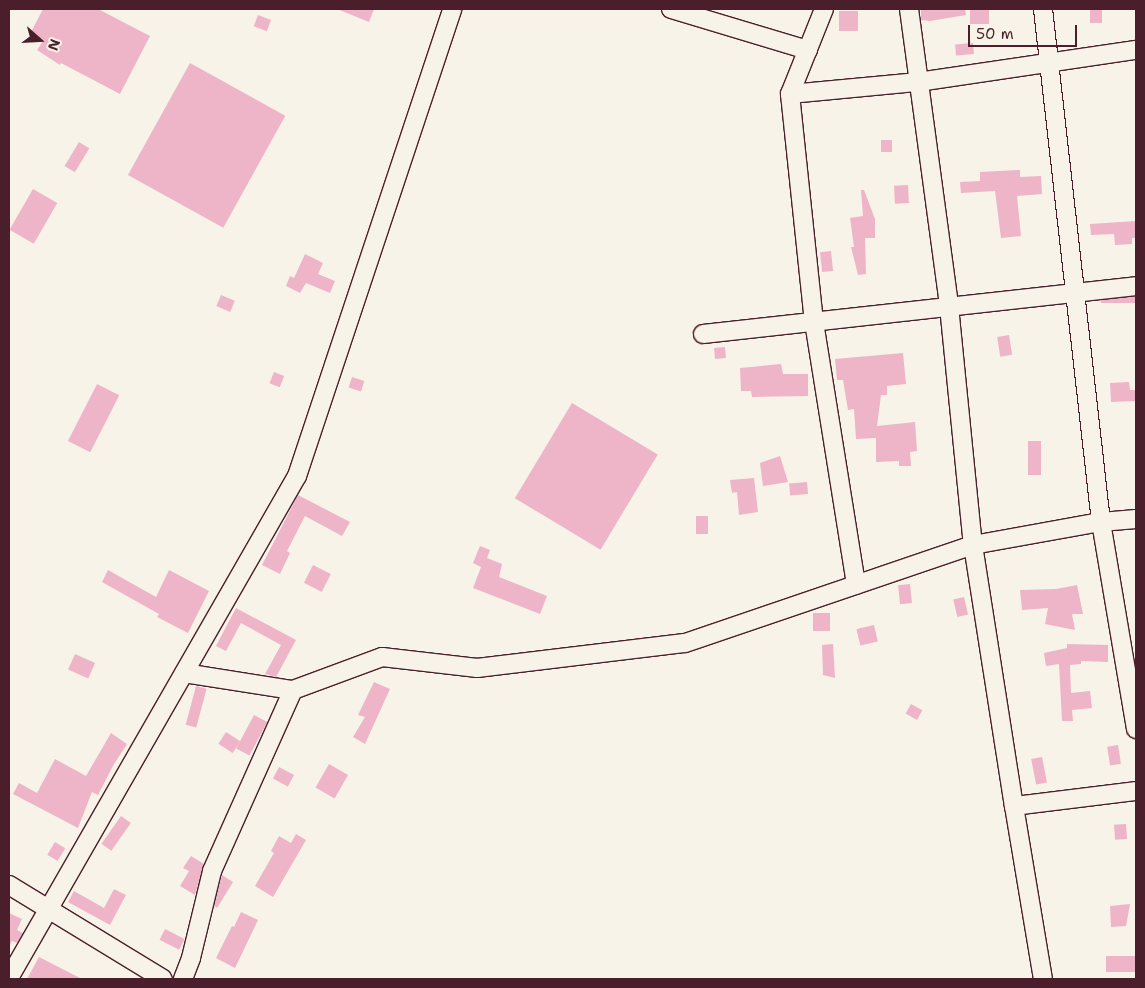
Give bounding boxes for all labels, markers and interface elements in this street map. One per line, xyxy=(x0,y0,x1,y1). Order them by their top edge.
north arrow xyxy=(15,15,65,65)
scale bar xyxy=(970,15,1079,47)
text: 50 m xyxy=(976,24,1014,44)
text: N xyxy=(44,37,64,53)

